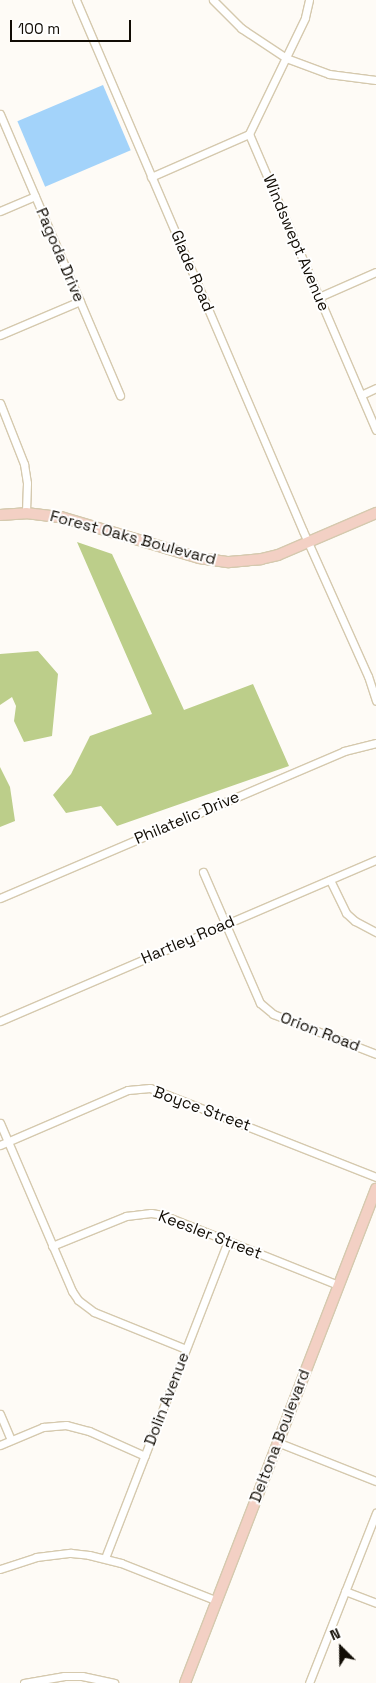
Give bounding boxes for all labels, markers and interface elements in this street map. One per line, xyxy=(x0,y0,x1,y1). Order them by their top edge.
scale bar xyxy=(12,10,134,42)
text: 100 m xyxy=(18,19,60,38)
street label: Windswept Avenue xyxy=(259,172,333,314)
street label: Pagoda Drive xyxy=(32,205,88,305)
street label: Glade Road xyxy=(166,227,218,315)
street label: Forest Oaks Boulevard xyxy=(48,507,218,569)
street label: Philatelic Drive xyxy=(132,787,242,849)
street label: Hartley Road xyxy=(138,912,238,968)
street label: Orion Road xyxy=(277,1008,363,1056)
street label: Boyce Street xyxy=(151,1082,253,1136)
street label: Keesler Street xyxy=(156,1206,264,1264)
street label: Dolin Avenue xyxy=(140,1349,194,1449)
street label: Deltona Boulevard xyxy=(246,1367,314,1505)
north arrow xyxy=(316,1623,366,1673)
text: N xyxy=(327,1624,343,1644)

